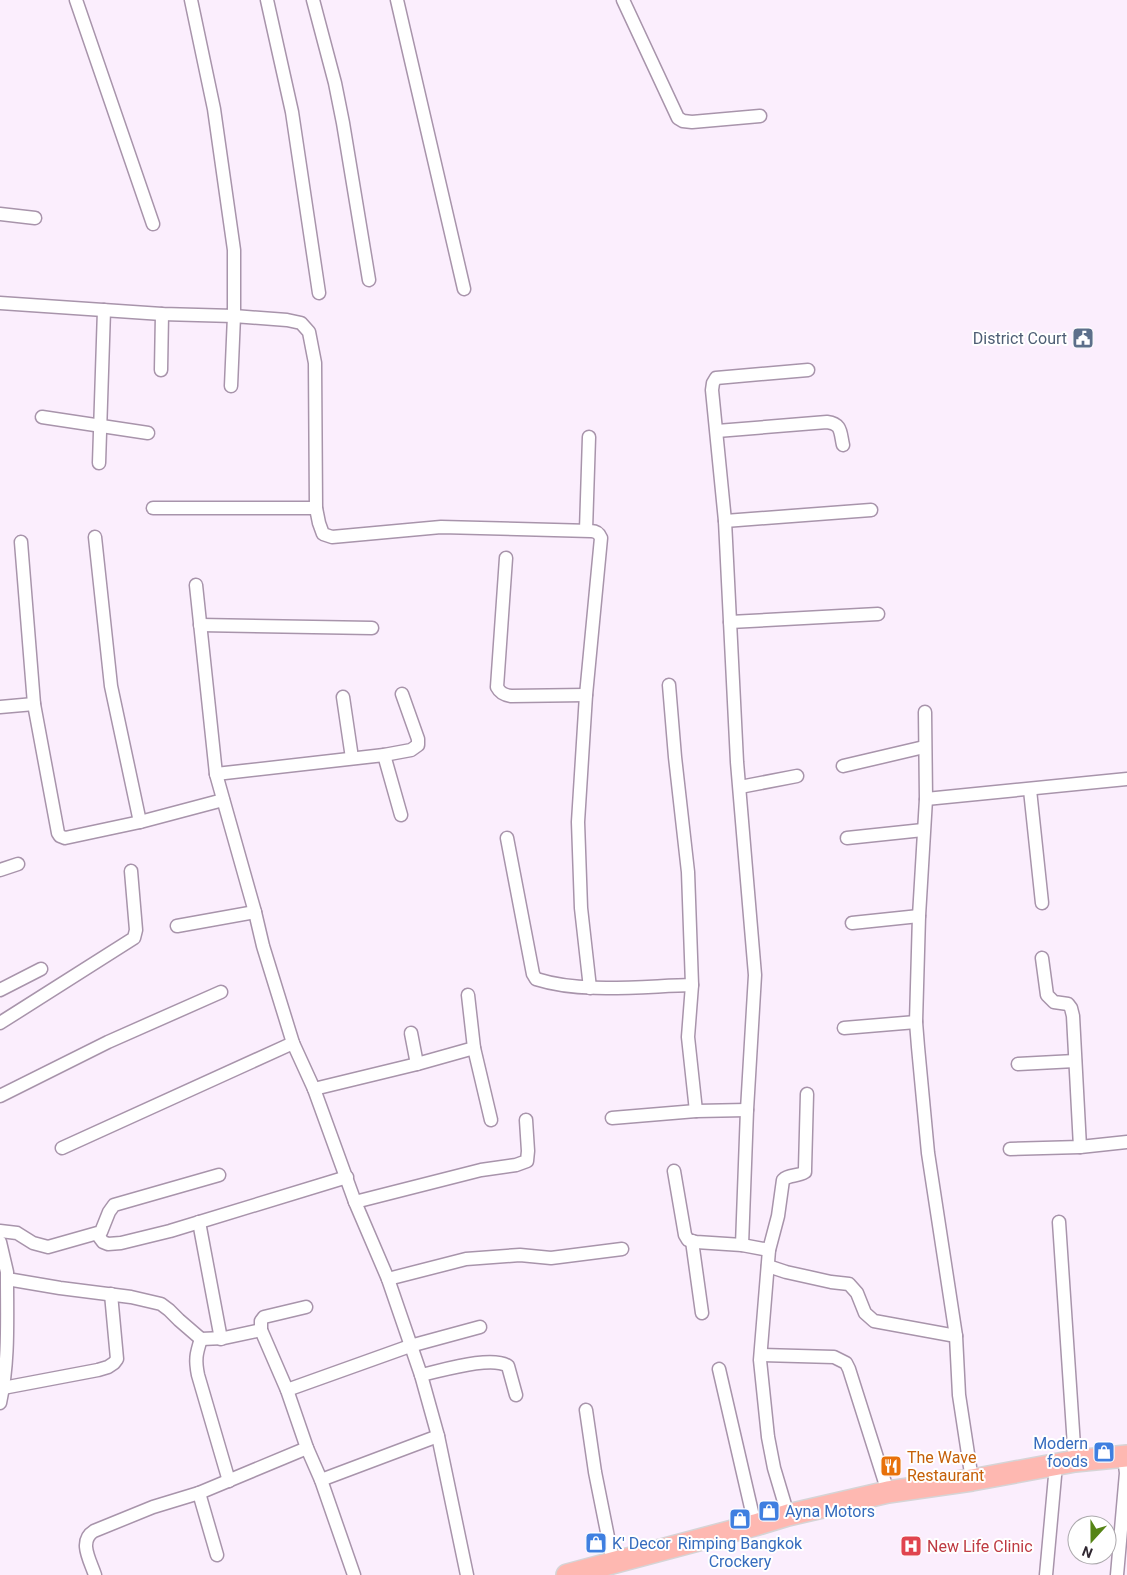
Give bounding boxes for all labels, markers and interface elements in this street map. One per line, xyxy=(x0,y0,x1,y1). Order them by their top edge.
public building icon: District Court xyxy=(1071,326,1095,350)
place label: District Court xyxy=(973,329,1067,348)
place label: Modern foods xyxy=(1033,1434,1088,1471)
shop icon: Modern foods xyxy=(1092,1440,1116,1464)
place label: The Wave Restaurant xyxy=(907,1448,984,1485)
restaurant icon: The Wave Restaurant xyxy=(879,1454,903,1478)
shop icon: Ayna Motors xyxy=(757,1499,781,1523)
place label: Ayna Motors xyxy=(785,1502,875,1521)
shop icon: Rimping Bangkok Crockery xyxy=(728,1507,752,1531)
north arrow xyxy=(1067,1515,1117,1565)
shop icon: K' Decor xyxy=(584,1531,608,1555)
place label: K' Decor xyxy=(612,1534,671,1553)
place label: Rimping Bangkok Crockery xyxy=(678,1534,803,1571)
hospital icon: New Life Clinic xyxy=(899,1534,923,1558)
place label: New Life Clinic xyxy=(927,1537,1033,1556)
text: N xyxy=(1080,1543,1095,1561)

